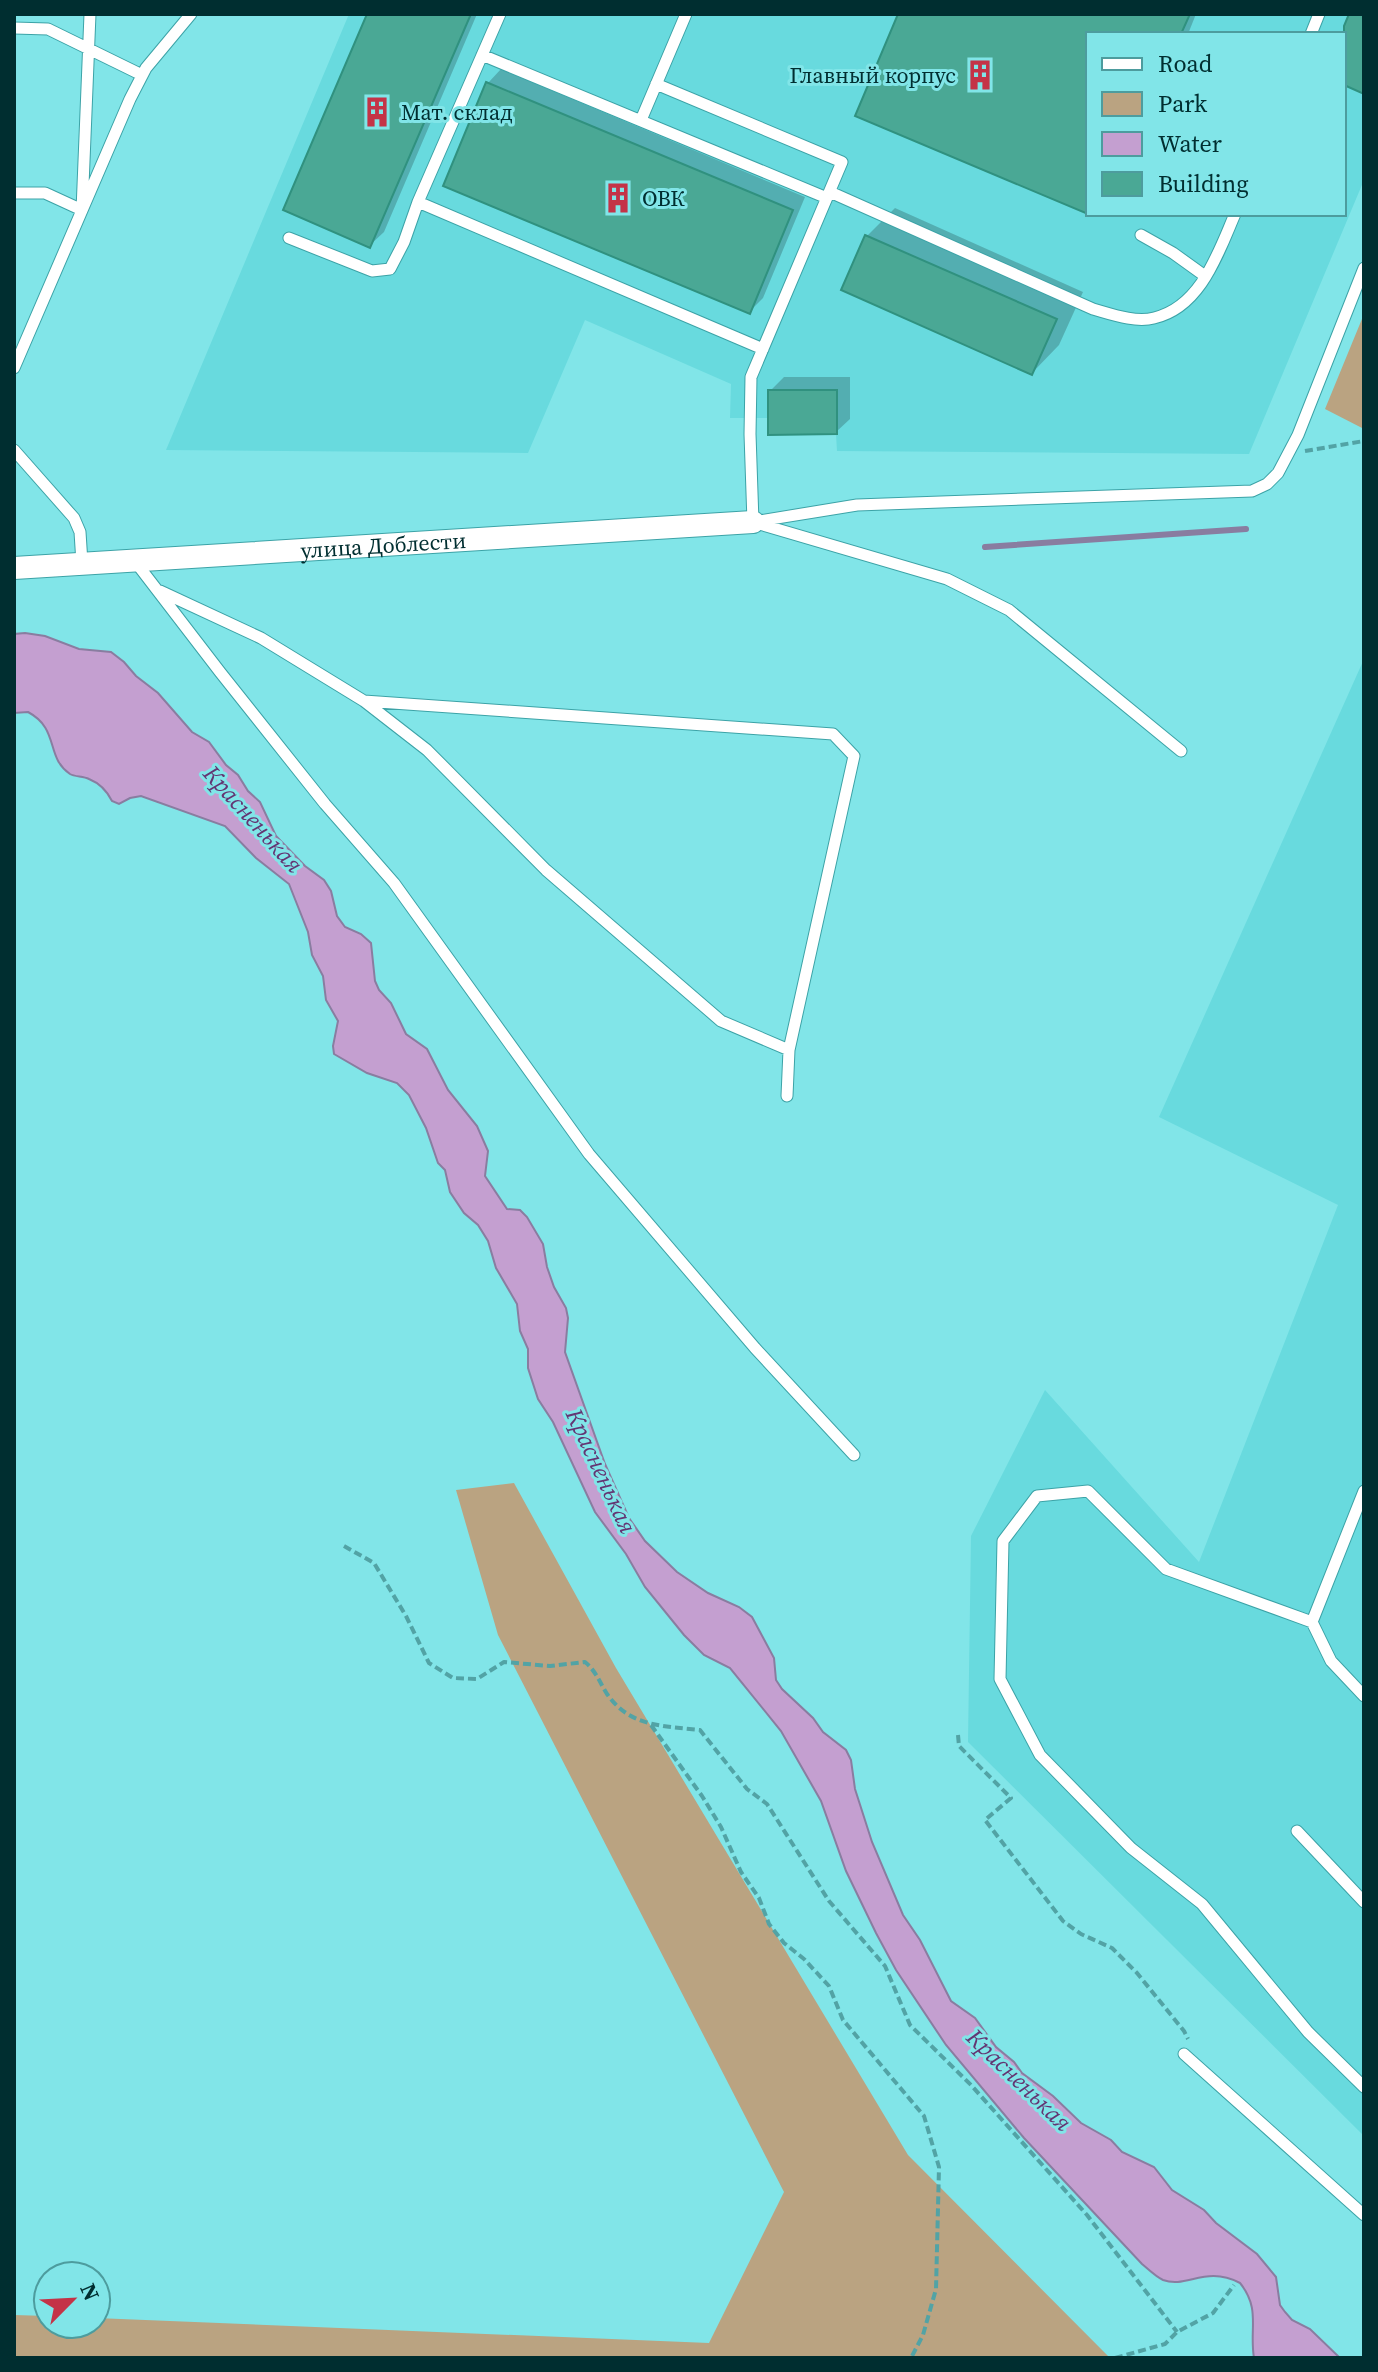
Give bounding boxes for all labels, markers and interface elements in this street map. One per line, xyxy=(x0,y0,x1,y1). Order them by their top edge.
legend xyxy=(1086,32,1346,216)
text: Road xyxy=(1158,47,1213,80)
building icon: Главный корпус xyxy=(963,58,997,92)
place label: Главный корпус xyxy=(789,60,956,90)
text: Park xyxy=(1158,87,1208,120)
building icon: Мат. склад xyxy=(360,95,394,129)
place label: Мат. склад xyxy=(401,97,513,127)
text: Water xyxy=(1158,127,1222,160)
text: Building xyxy=(1158,167,1249,200)
building icon: ОВК xyxy=(601,181,635,215)
place label: ОВК xyxy=(642,183,685,213)
street label: улица Доблести xyxy=(300,525,467,565)
water label: Красненькая xyxy=(195,757,311,880)
water label: Красненькая xyxy=(558,1402,645,1539)
water label: Красненькая xyxy=(959,2020,1079,2138)
north arrow xyxy=(32,2260,112,2340)
text: N xyxy=(73,2278,107,2305)

